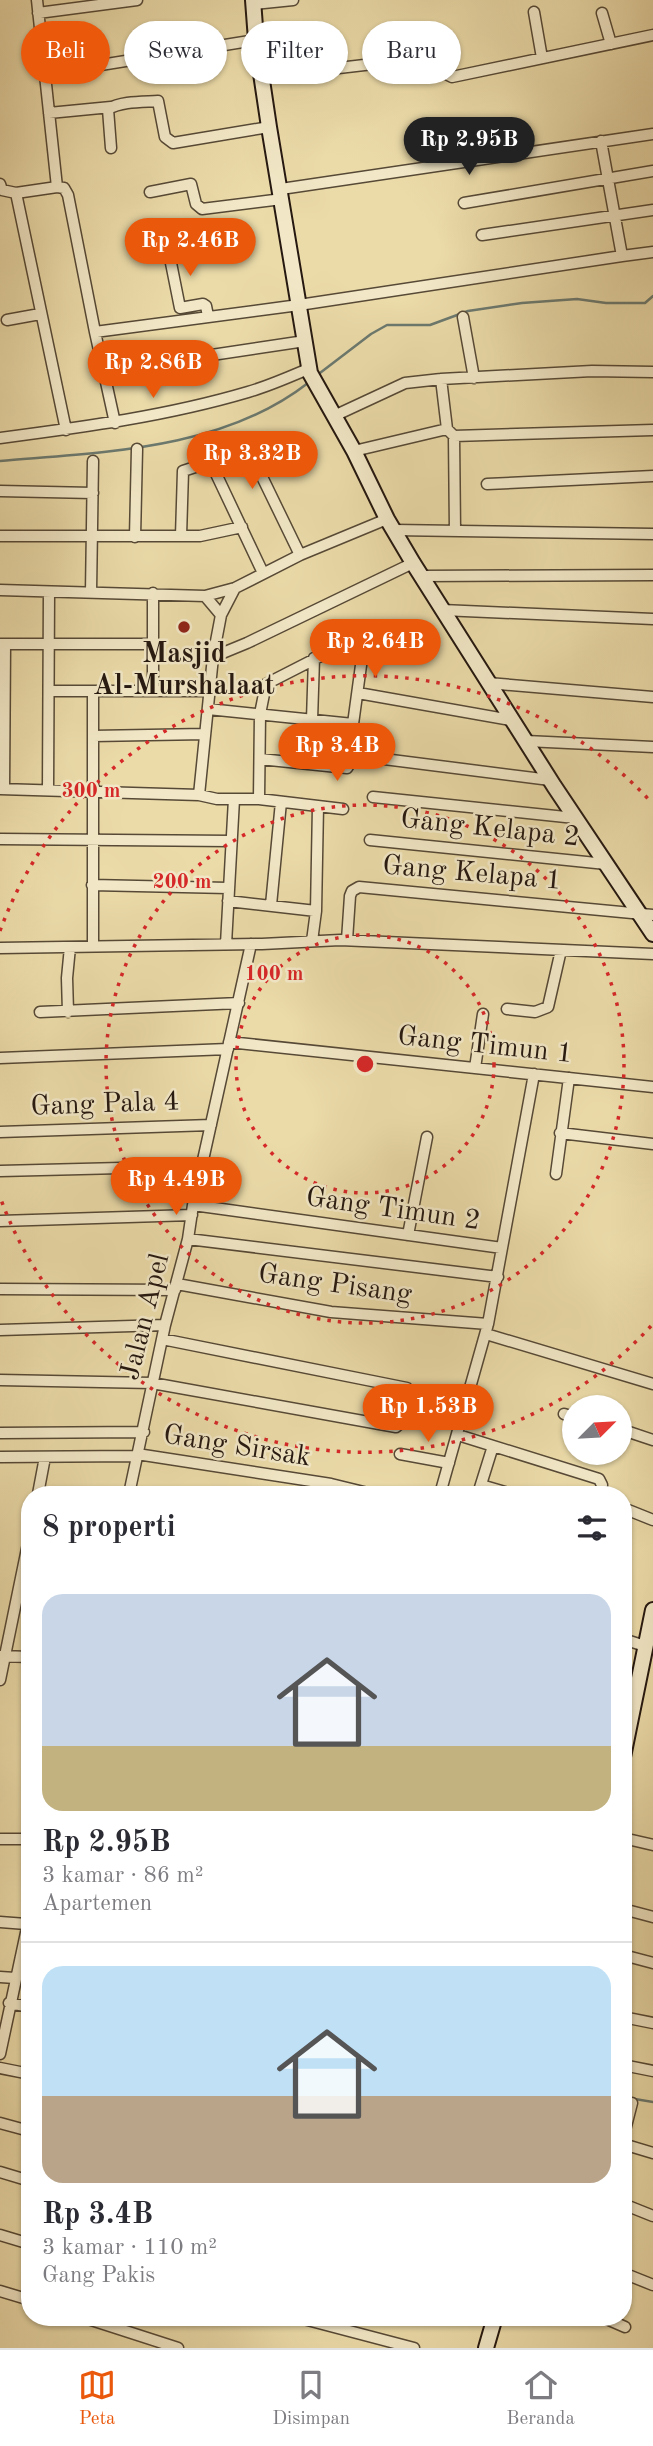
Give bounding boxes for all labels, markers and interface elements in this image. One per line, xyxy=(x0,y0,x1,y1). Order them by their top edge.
chip: Beli xyxy=(21,21,110,84)
chip: Sewa xyxy=(124,21,227,84)
chip: Filter xyxy=(241,21,348,84)
chip: Baru xyxy=(362,21,461,84)
pin: Rp 2.95B xyxy=(397,118,541,177)
text: Rp 2.95B xyxy=(420,128,518,151)
pin: Rp 2.46B xyxy=(118,218,262,278)
text: Rp 2.46B xyxy=(141,229,239,252)
pin: Rp 2.86B xyxy=(81,340,225,400)
text: Rp 2.86B xyxy=(104,351,202,374)
pin: Rp 3.32B xyxy=(180,432,324,491)
text: Rp 3.32B xyxy=(203,442,301,465)
marker: Masjid Al-Murshalaat xyxy=(176,619,192,635)
pin: Rp 2.64B xyxy=(303,620,447,679)
text: Rp 2.64B xyxy=(326,630,424,653)
place label: Masjid Al-Murshalaat xyxy=(93,641,275,701)
pin: Rp 3.4B xyxy=(272,724,402,783)
text: Rp 3.4B xyxy=(294,734,380,757)
text: 300 m xyxy=(61,781,121,802)
street label: Gang Kelapa 2 xyxy=(399,806,581,852)
street label: Gang Kelapa 1 xyxy=(381,852,563,896)
text: 200 m xyxy=(152,872,212,893)
text: 100 m xyxy=(244,964,304,985)
street label: Gang Timun 1 xyxy=(396,1023,574,1069)
centre of rings xyxy=(353,1052,377,1076)
street label: Gang Pala 4 xyxy=(30,1088,180,1122)
pin: Rp 4.49B xyxy=(104,1158,248,1217)
text: Rp 4.49B xyxy=(127,1168,225,1191)
street label: Gang Timun 2 xyxy=(304,1184,482,1236)
street label: Jalan Apel xyxy=(117,1251,175,1383)
street label: Gang Pisang xyxy=(256,1260,414,1310)
pin: Rp 1.53B xyxy=(356,1384,500,1444)
text: Rp 1.53B xyxy=(379,1395,477,1418)
north arrow xyxy=(562,1395,632,1465)
map controls xyxy=(562,1395,632,1465)
street label: Gang Sirsak xyxy=(161,1422,313,1472)
icon: filters xyxy=(573,1509,611,1547)
text: 8 properti xyxy=(42,1513,176,1543)
icon: home xyxy=(264,1639,390,1765)
text: Rp 2.95B xyxy=(42,1828,171,1858)
text: 3 kamar · 86 m² xyxy=(42,1864,204,1887)
text: Apartemen xyxy=(42,1892,152,1915)
icon: home xyxy=(264,2011,390,2137)
text: Rp 3.4B xyxy=(42,2200,153,2230)
text: 3 kamar · 110 m² xyxy=(42,2236,217,2259)
text: Gang Pakis xyxy=(42,2264,155,2287)
tab: Peta xyxy=(78,2366,116,2431)
tab: Disimpan xyxy=(272,2366,350,2431)
tab: Beranda xyxy=(506,2366,575,2431)

